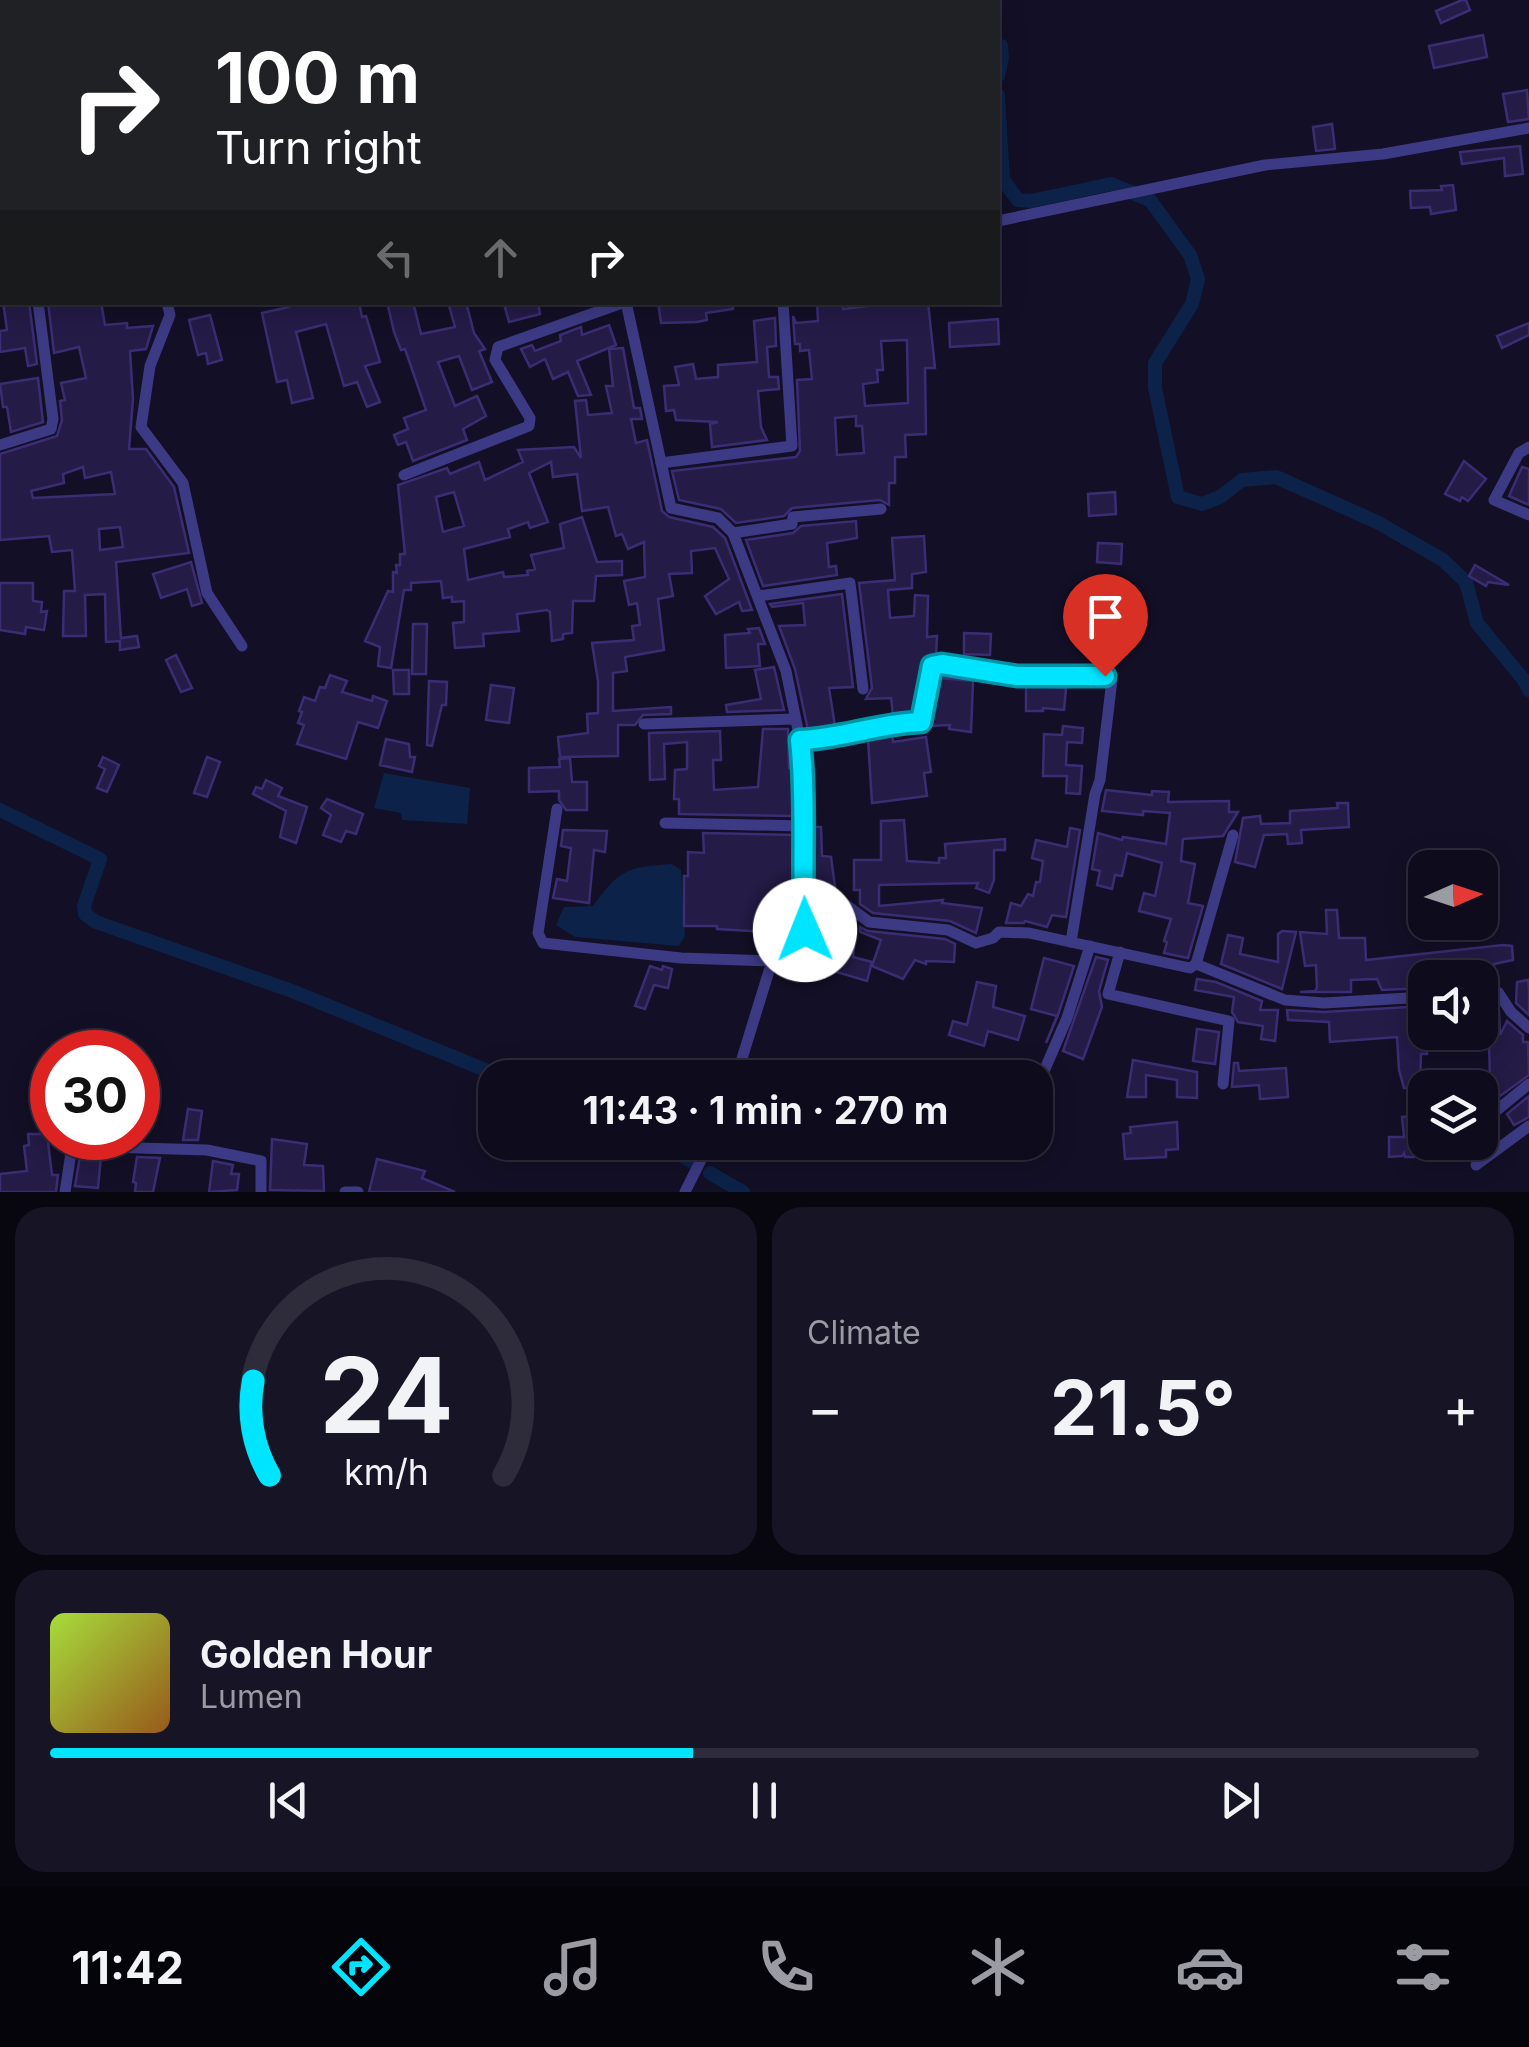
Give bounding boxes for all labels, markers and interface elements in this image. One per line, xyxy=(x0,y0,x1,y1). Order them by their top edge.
text: 100 m xyxy=(215,35,420,120)
icon: right xyxy=(50,40,180,170)
text: Turn right xyxy=(215,120,422,175)
icon: left xyxy=(368,230,423,285)
icon: ahead xyxy=(473,230,528,285)
icon: right xyxy=(578,230,633,285)
pin xyxy=(1063,574,1148,677)
icon: arrive xyxy=(1078,589,1133,644)
north arrow xyxy=(1408,850,1498,940)
map controls xyxy=(1408,850,1498,1160)
position arrow xyxy=(753,878,857,982)
button: sound xyxy=(1408,960,1498,1050)
speed limit sign: 30 xyxy=(30,1030,160,1160)
button: layers xyxy=(1408,1070,1498,1160)
text: 11:43 · 1 min · 270 m xyxy=(583,1087,948,1133)
text: Climate xyxy=(807,1313,921,1352)
text: 24 xyxy=(319,1332,453,1458)
text: 21.5° xyxy=(1050,1362,1236,1453)
text: − xyxy=(807,1375,843,1441)
text: + xyxy=(1443,1375,1479,1441)
text: km/h xyxy=(344,1450,428,1494)
text: Golden Hour xyxy=(200,1631,432,1677)
text: Lumen xyxy=(200,1677,303,1716)
icon: previous xyxy=(261,1773,316,1828)
icon: pause xyxy=(737,1773,792,1828)
icon: next xyxy=(1213,1773,1268,1828)
icon: directions xyxy=(326,1932,396,2002)
icon: music xyxy=(538,1932,608,2002)
icon: phone xyxy=(751,1932,821,2002)
icon: climate xyxy=(963,1932,1033,2002)
icon: car xyxy=(1175,1932,1245,2002)
icon: filters xyxy=(1388,1932,1458,2002)
text: 11:42 xyxy=(71,1940,184,1995)

